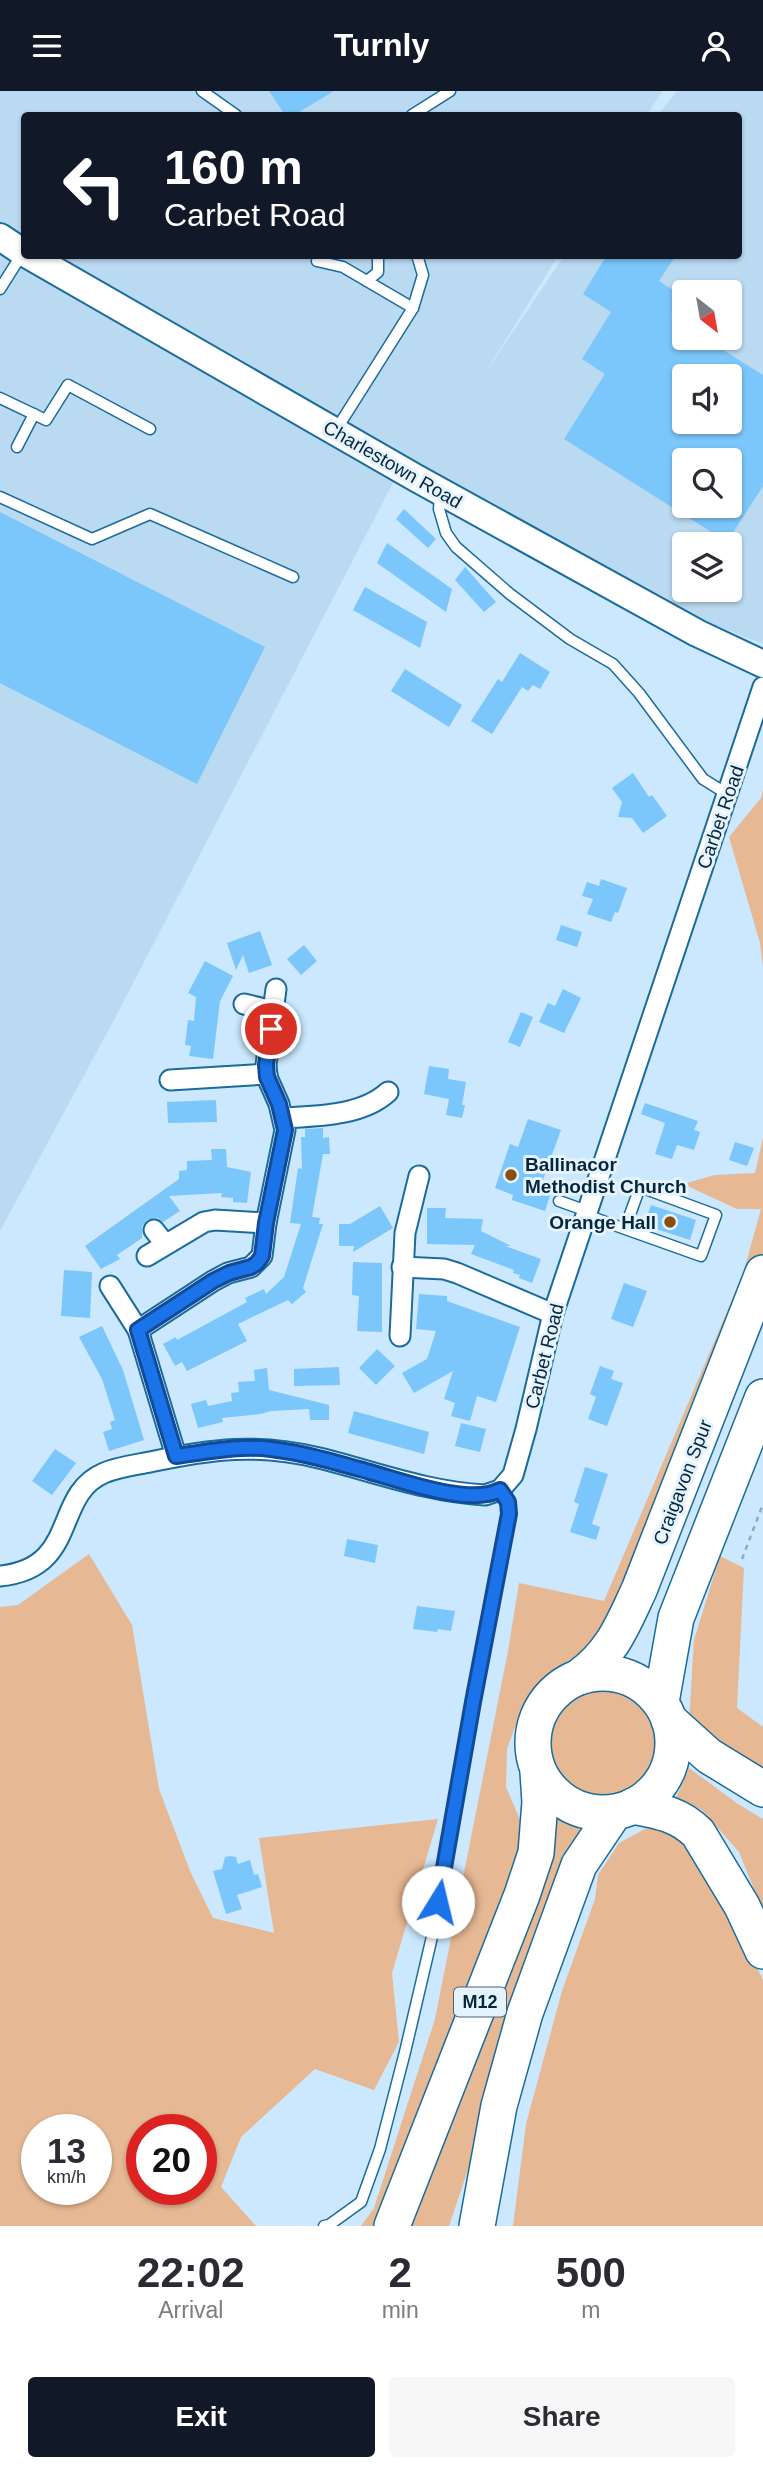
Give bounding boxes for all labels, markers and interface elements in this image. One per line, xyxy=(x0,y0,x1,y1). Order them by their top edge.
icon: menu xyxy=(28,27,66,65)
text: Turnly xyxy=(334,27,429,63)
icon: person xyxy=(697,27,735,65)
icon: left xyxy=(49,140,140,231)
text: 160 m xyxy=(164,140,303,194)
text: Carbet Road xyxy=(164,197,345,233)
north arrow xyxy=(672,280,742,350)
map controls xyxy=(672,280,742,602)
button: sound xyxy=(672,364,742,434)
street label: Charlestown Road xyxy=(320,416,466,513)
button: search xyxy=(672,448,742,518)
button: layers xyxy=(672,532,742,602)
street label: Carbet Road xyxy=(693,763,748,872)
pin xyxy=(241,999,301,1059)
icon: arrive xyxy=(252,1010,290,1048)
place label: Ballinacor Methodist Church xyxy=(525,1154,687,1197)
marker: Ballinacor Methodist Church xyxy=(503,1167,519,1183)
place label: Orange Hall xyxy=(549,1212,656,1233)
marker: Orange Hall xyxy=(662,1214,678,1230)
street label: Carbet Road xyxy=(521,1301,568,1411)
street label: Craigavon Spur xyxy=(649,1416,716,1548)
position arrow xyxy=(401,1865,475,1939)
road number: M12 xyxy=(454,1987,506,2017)
speed limit sign: 20 xyxy=(126,2114,217,2205)
text: 13 xyxy=(47,2131,86,2170)
text: km/h xyxy=(47,2167,86,2187)
text: 22:02 xyxy=(137,2249,245,2296)
text: 2 xyxy=(388,2249,412,2296)
text: 500 xyxy=(556,2249,626,2296)
text: Arrival xyxy=(158,2297,223,2323)
text: min xyxy=(382,2297,419,2323)
text: m xyxy=(581,2297,600,2323)
button: Exit xyxy=(28,2377,375,2457)
button: Share xyxy=(389,2377,735,2457)

